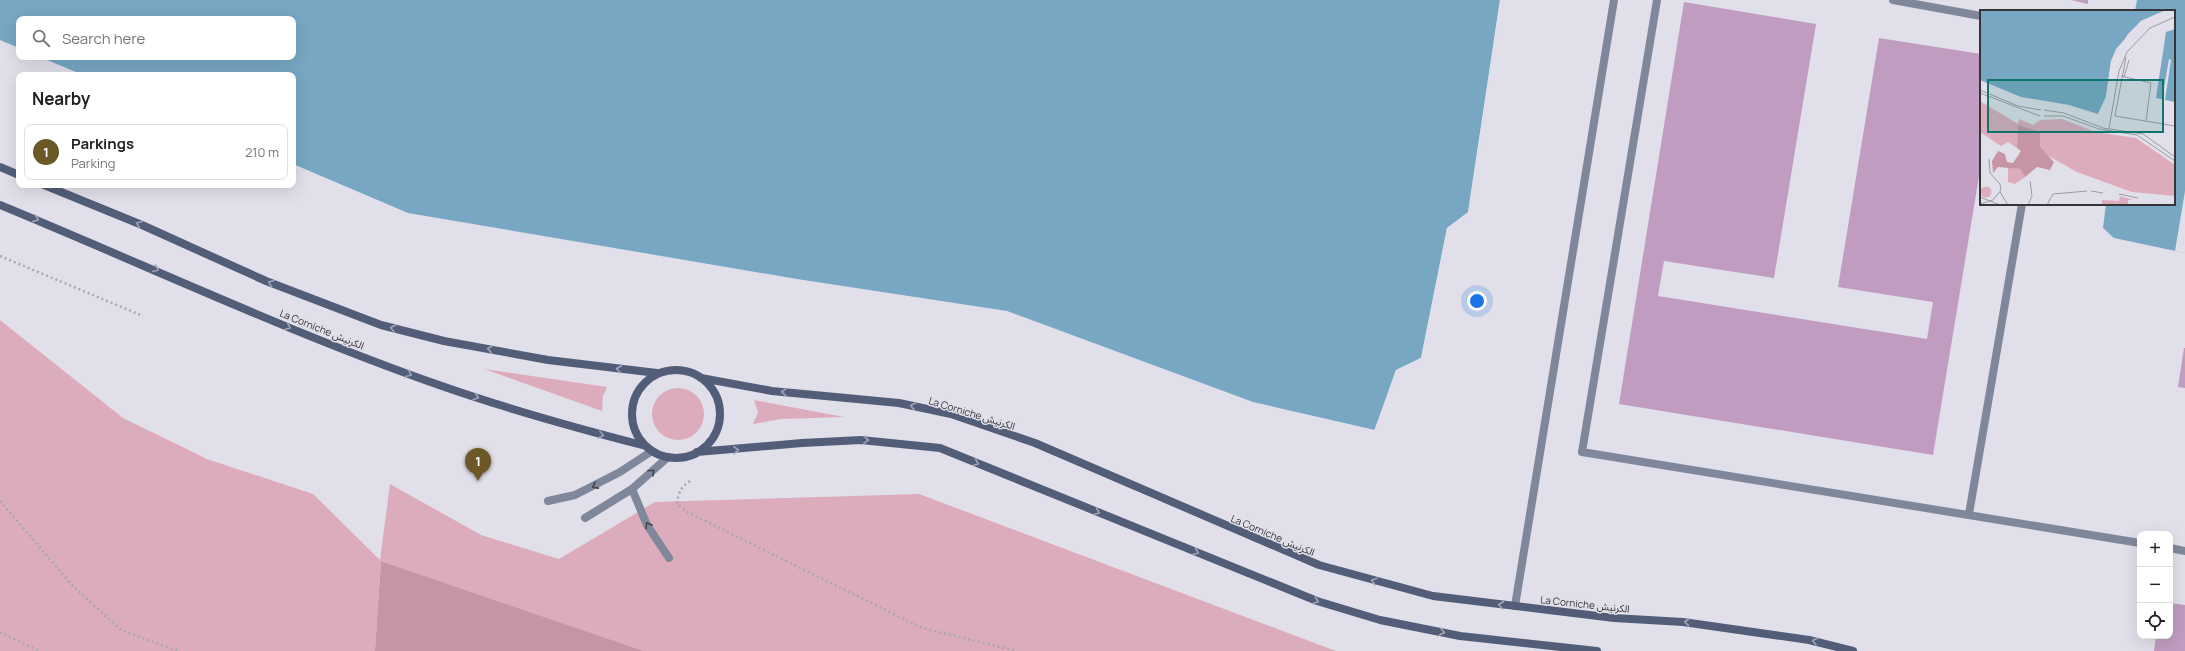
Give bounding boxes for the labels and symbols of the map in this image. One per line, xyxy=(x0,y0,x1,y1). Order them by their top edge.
inset map xyxy=(1980,10,2175,205)
one-way arrow xyxy=(33,215,40,223)
one-way arrow xyxy=(136,221,143,229)
one-way arrow xyxy=(152,265,159,273)
one-way arrow xyxy=(267,279,274,287)
your location xyxy=(1467,291,1487,311)
street label: La Corniche الكرنيش xyxy=(278,306,366,352)
one-way arrow xyxy=(285,322,292,330)
one-way arrow xyxy=(390,324,397,333)
one-way arrow xyxy=(487,346,493,354)
one-way arrow xyxy=(616,364,622,373)
one-way arrow xyxy=(406,369,413,377)
one-way arrow xyxy=(781,387,787,396)
one-way arrow xyxy=(473,392,480,401)
street label: La Corniche الكرنيش xyxy=(927,393,1017,433)
one-way arrow xyxy=(910,402,917,410)
one-way arrow xyxy=(598,430,604,438)
one-way arrow xyxy=(862,436,869,445)
one-way arrow xyxy=(733,445,739,454)
pin: 1 xyxy=(465,448,491,481)
one-way arrow xyxy=(973,458,980,466)
one-way arrow xyxy=(647,470,655,477)
one-way arrow xyxy=(591,481,599,488)
one-way arrow xyxy=(1093,508,1100,516)
street label: La Corniche الكرنيش xyxy=(1229,511,1317,559)
one-way arrow xyxy=(645,522,653,529)
one-way arrow xyxy=(1192,548,1199,556)
one-way arrow xyxy=(1371,577,1378,586)
street label: La Corniche الكرنيش xyxy=(1540,592,1630,616)
one-way arrow xyxy=(1313,596,1320,604)
one-way arrow xyxy=(1498,600,1505,609)
one-way arrow xyxy=(1683,618,1690,627)
one-way arrow xyxy=(1439,628,1445,636)
one-way arrow xyxy=(1812,637,1819,646)

